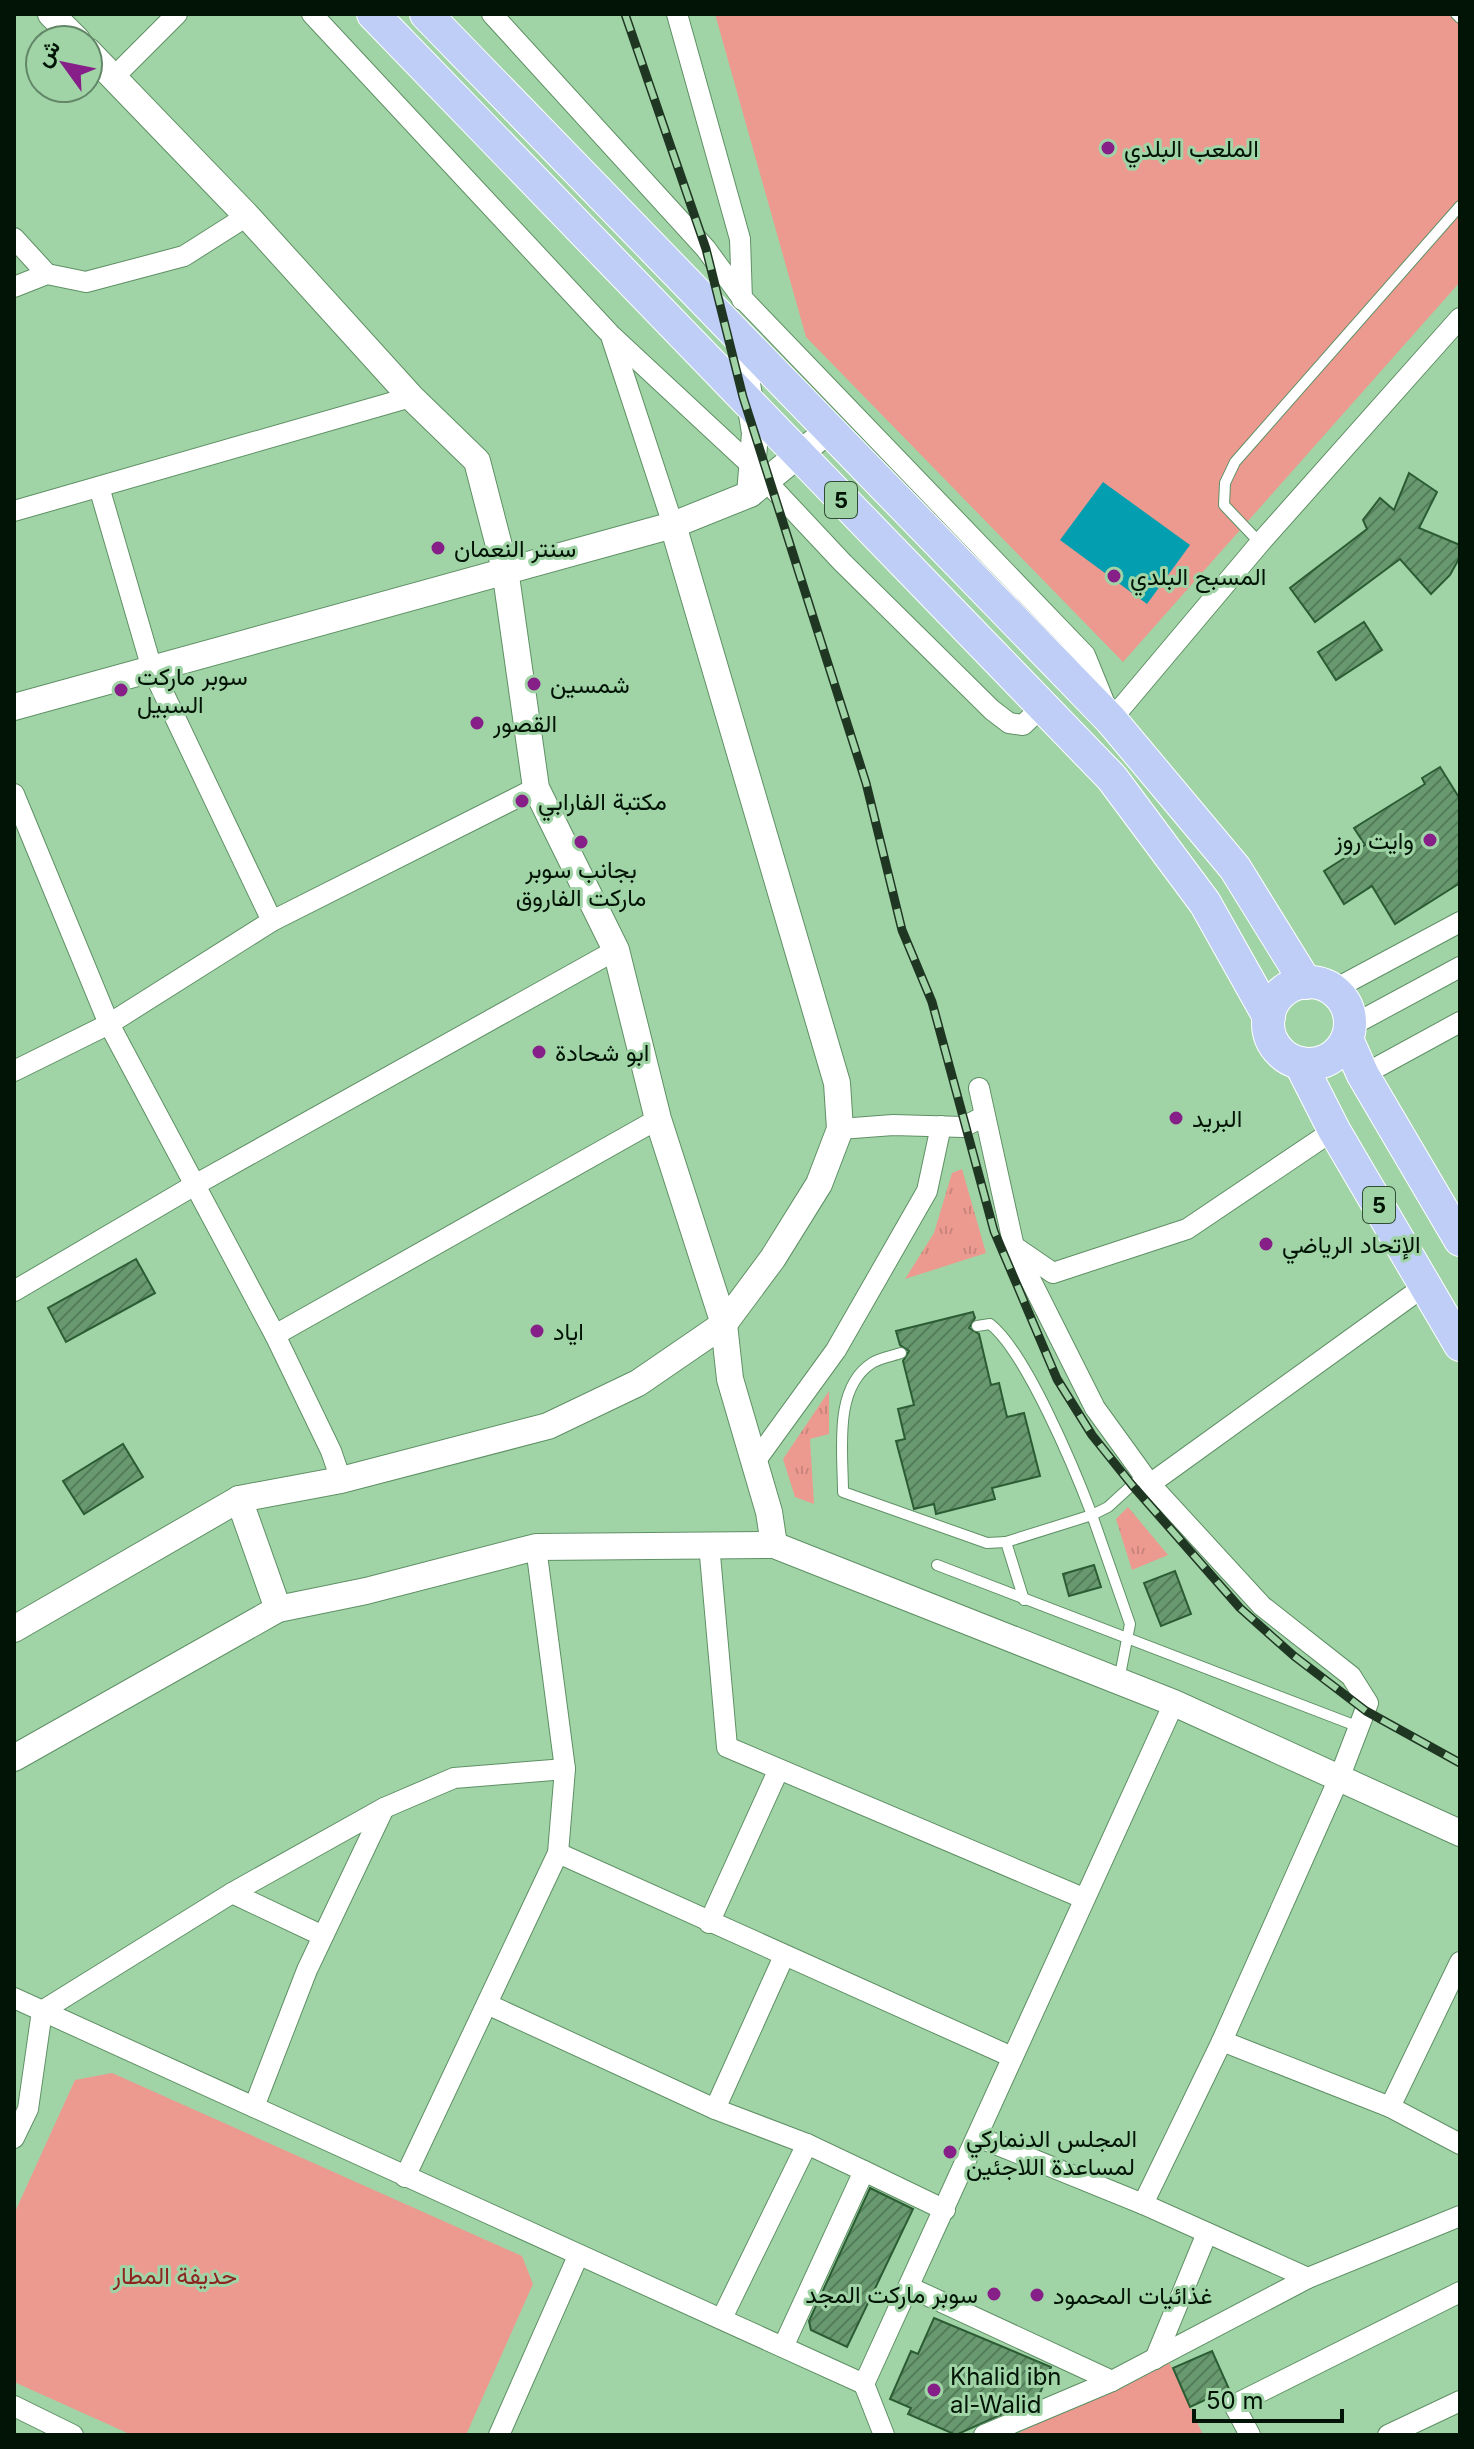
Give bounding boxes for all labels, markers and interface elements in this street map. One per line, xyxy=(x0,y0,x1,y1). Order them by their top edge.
north arrow xyxy=(24,24,104,104)
text: ش xyxy=(29,35,66,72)
place label: الملعب البلدي xyxy=(1124,134,1259,168)
marker: الملعب البلدي xyxy=(1099,139,1117,157)
road number: 5 xyxy=(825,482,857,518)
place label: سنتر النعمان xyxy=(454,534,576,564)
marker: سنتر النعمان xyxy=(429,539,447,557)
place label: المسبح البلدي xyxy=(1130,562,1266,596)
marker: المسبح البلدي xyxy=(1105,567,1123,585)
place label: سوبر ماركت السبيل xyxy=(137,662,248,719)
place label: شمسين xyxy=(550,670,630,699)
marker: شمسين xyxy=(525,675,543,693)
marker: سوبر ماركت السبيل xyxy=(112,681,130,699)
place label: القصور xyxy=(492,709,557,739)
marker: القصور xyxy=(468,714,486,732)
place label: مكتبة الفارابي xyxy=(538,787,667,821)
marker: مكتبة الفارابي xyxy=(513,792,531,810)
place label: وايت روز xyxy=(1334,826,1414,856)
marker: وايت روز xyxy=(1421,831,1439,849)
marker: بجانب سوبر ماركت الفاروق xyxy=(572,833,590,851)
place label: بجانب سوبر ماركت الفاروق xyxy=(516,855,646,913)
place label: ابو شحادة xyxy=(555,1038,649,1068)
marker: ابو شحادة xyxy=(530,1043,548,1061)
place label: البريد xyxy=(1192,1104,1242,1134)
marker: البريد xyxy=(1167,1109,1185,1127)
road number: 5 xyxy=(1363,1187,1395,1223)
place label: الإتحاد الرياضي xyxy=(1282,1230,1421,1264)
marker: الإتحاد الرياضي xyxy=(1257,1235,1275,1253)
place label: اياد xyxy=(553,1317,584,1346)
marker: اياد xyxy=(528,1322,546,1340)
place label: المجلس الدنماركي لمساعدة اللاجئين xyxy=(966,2124,1137,2181)
marker: المجلس الدنماركي لمساعدة اللاجئين xyxy=(941,2143,959,2161)
park label: حديفة المطار xyxy=(112,2261,237,2291)
place label: سوبر ماركت المجد xyxy=(805,2280,978,2310)
place label: غذائيات المحمود xyxy=(1053,2281,1212,2311)
marker: سوبر ماركت المجد xyxy=(985,2285,1003,2303)
marker: غذائيات المحمود xyxy=(1028,2286,1046,2304)
place label: Khalid ibn al-Walid xyxy=(950,2362,1062,2419)
scale bar xyxy=(1194,2373,1342,2423)
marker: Khalid ibn al-Walid xyxy=(925,2381,943,2399)
text: 50 m xyxy=(1206,2386,1264,2415)

